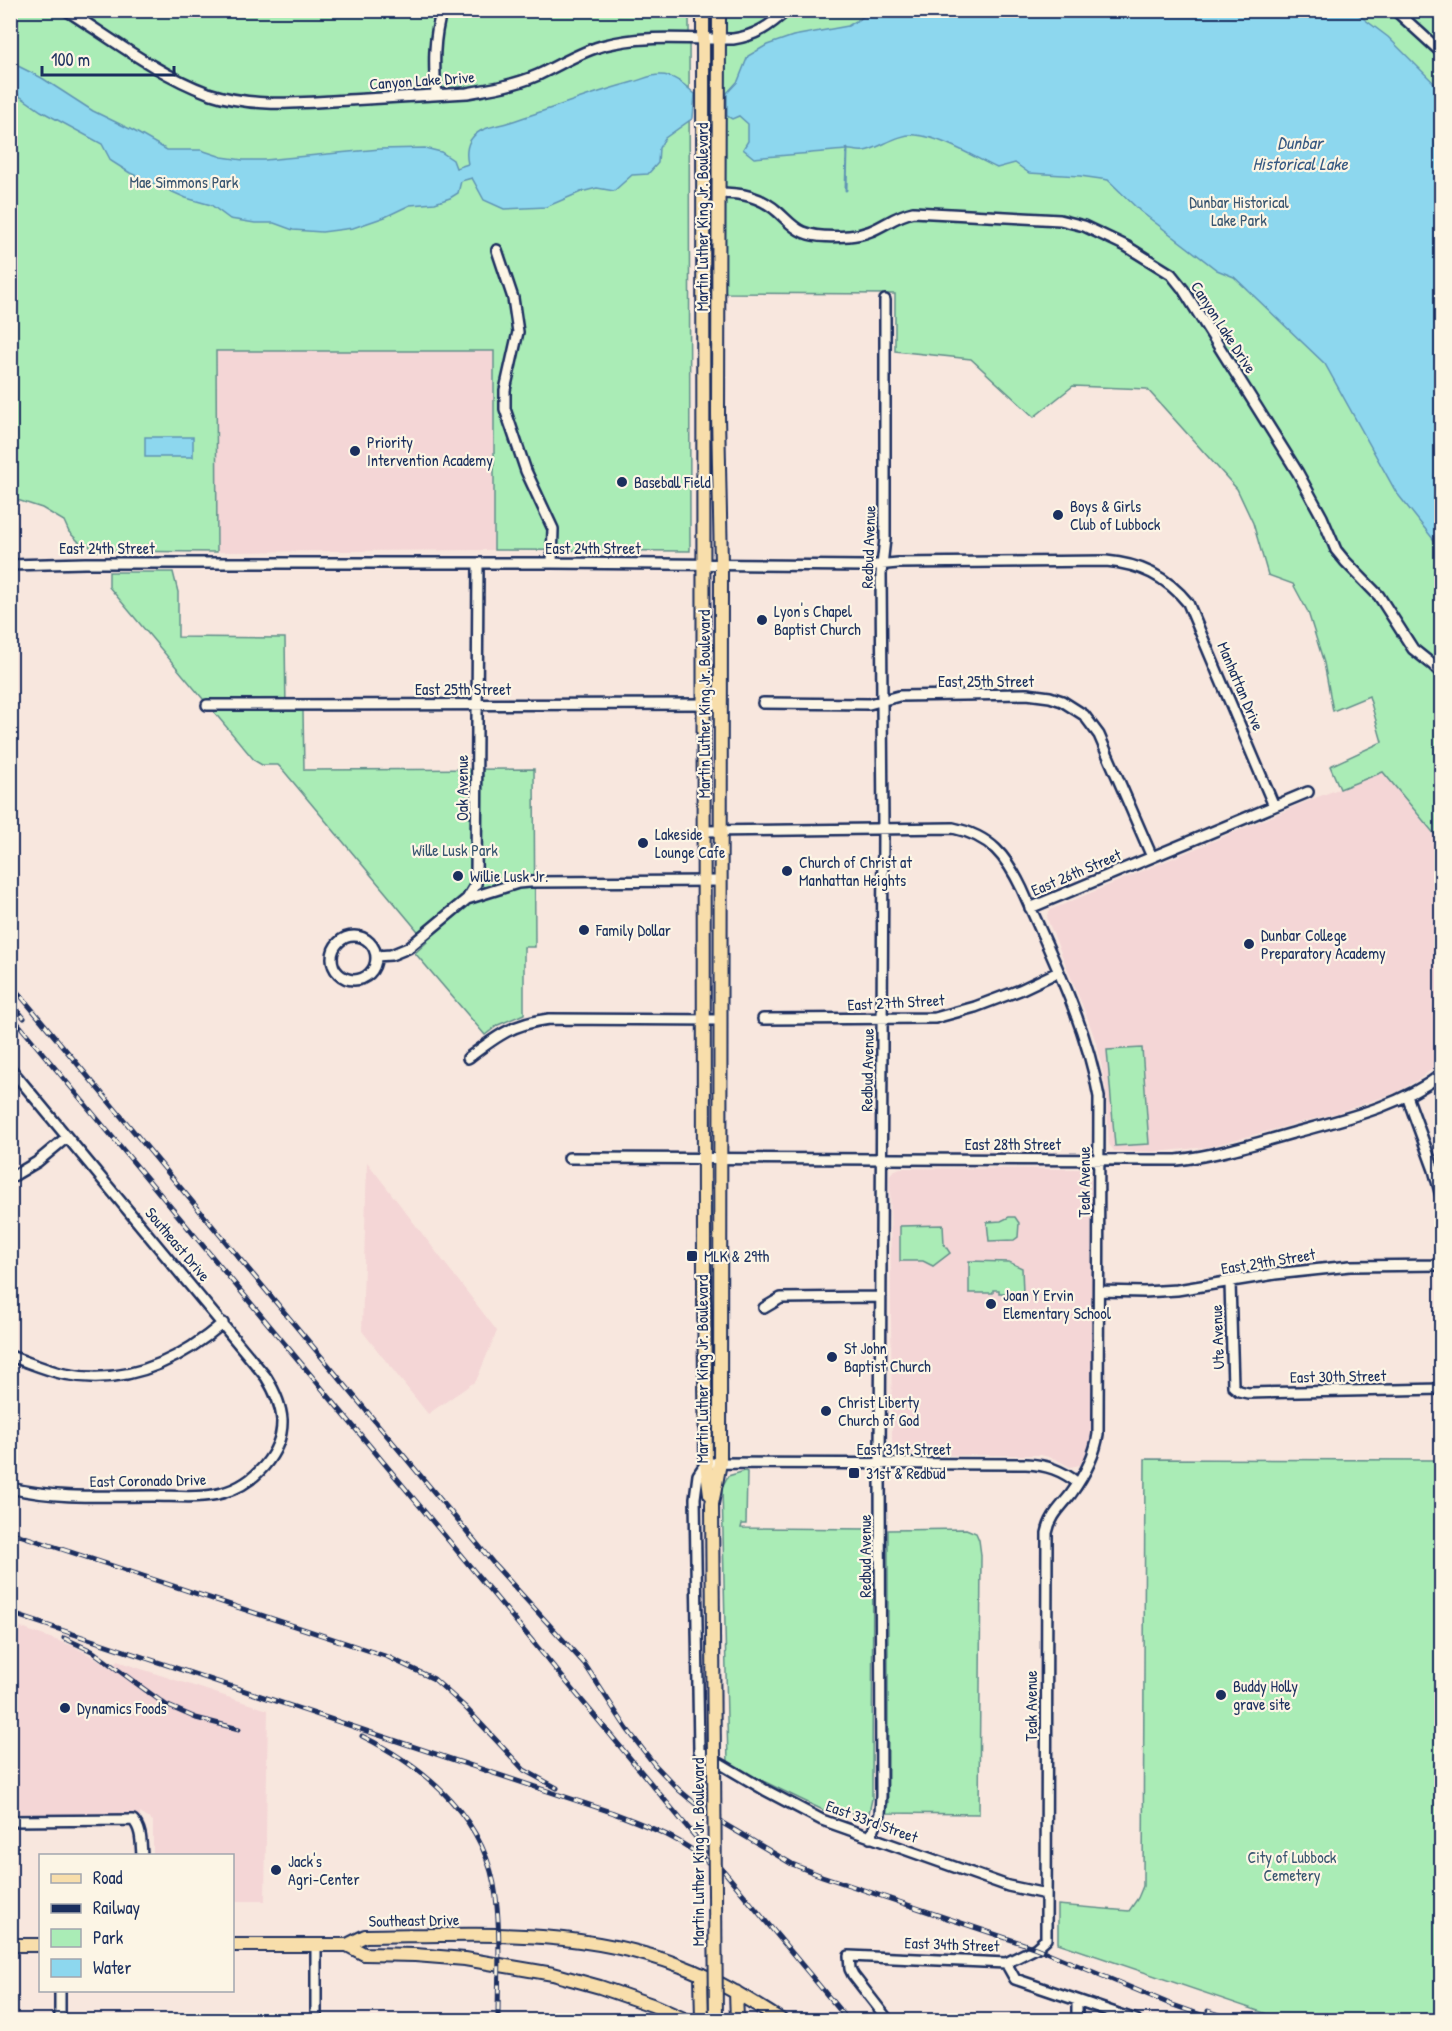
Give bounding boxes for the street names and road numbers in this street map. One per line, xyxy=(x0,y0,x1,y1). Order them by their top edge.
street label: Canyon Lake Drive xyxy=(369,65,476,95)
street label: Martin Luther King Jr. Boulevard xyxy=(691,123,713,311)
street label: Canyon Lake Drive xyxy=(1186,277,1262,378)
street label: Redbud Avenue xyxy=(856,504,880,589)
street label: East 24th Street xyxy=(59,537,155,559)
street label: East 24th Street xyxy=(545,537,641,559)
street label: Martin Luther King Jr. Boulevard xyxy=(693,610,715,798)
street label: Manhattan Drive xyxy=(1212,638,1270,734)
street label: East 25th Street xyxy=(938,670,1035,692)
street label: East 25th Street xyxy=(415,678,512,700)
street label: Oak Avenue xyxy=(451,754,473,821)
street label: East 26th Street xyxy=(1028,843,1125,901)
street label: East 27th Street xyxy=(847,988,946,1016)
street label: Redbud Avenue xyxy=(855,1028,879,1112)
street label: East 28th Street xyxy=(965,1133,1062,1155)
street label: Teak Avenue xyxy=(1073,1146,1095,1218)
street label: Southeast Drive xyxy=(140,1202,216,1286)
street label: East 29th Street xyxy=(1219,1243,1317,1279)
street label: Martin Luther King Jr. Boulevard xyxy=(691,1275,713,1463)
street label: Ute Avenue xyxy=(1205,1304,1229,1370)
street label: East 30th Street xyxy=(1290,1364,1387,1388)
street label: East 31st Street xyxy=(857,1438,952,1460)
street label: East Coronado Drive xyxy=(90,1468,207,1492)
street label: Redbud Avenue xyxy=(854,1514,876,1598)
street label: Teak Avenue xyxy=(1020,1670,1042,1742)
street label: Martin Luther King Jr. Boulevard xyxy=(687,1758,709,1946)
street label: East 33rd Street xyxy=(823,1794,921,1848)
street label: Southeast Drive xyxy=(369,1908,460,1932)
street label: East 34th Street xyxy=(904,1931,1000,1957)

